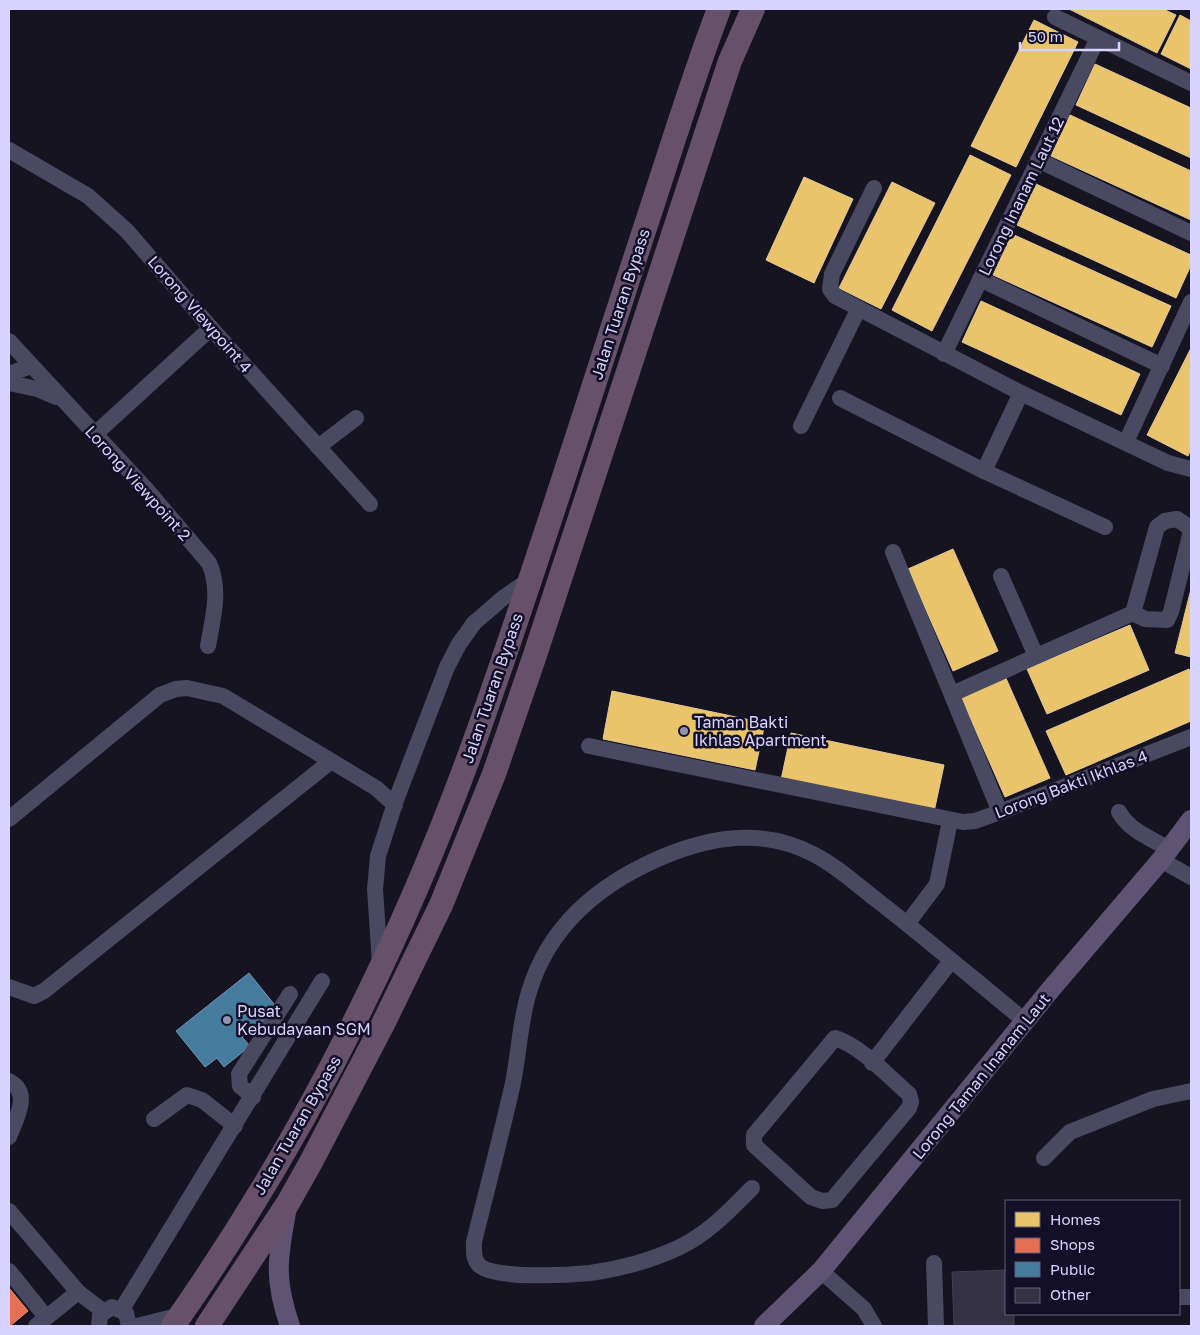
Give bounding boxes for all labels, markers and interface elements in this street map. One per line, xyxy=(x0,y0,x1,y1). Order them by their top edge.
scale bar xyxy=(1020,20,1119,52)
text: 50 m xyxy=(1028,27,1063,45)
street label: Lorong Inanam Laut 12 xyxy=(974,113,1068,279)
street label: Jalan Tuaran Bypass xyxy=(586,226,654,382)
street label: Lorong Viewpoint 4 xyxy=(144,251,256,377)
street label: Lorong Viewpoint 2 xyxy=(81,421,195,545)
street label: Jalan Tuaran Bypass xyxy=(457,610,527,766)
place label: Taman Bakti Ikhlas Apartment xyxy=(694,712,827,750)
marker: Taman Bakti Ikhlas Apartment xyxy=(678,725,690,737)
street label: Lorong Bakti Ikhlas 4 xyxy=(992,746,1150,822)
street label: Lorong Taman Inanam Laut xyxy=(908,989,1054,1163)
place label: Pusat Kebudayaan SGM xyxy=(237,1001,371,1039)
marker: Pusat Kebudayaan SGM xyxy=(221,1014,233,1026)
street label: Jalan Tuaran Bypass xyxy=(249,1052,345,1198)
legend xyxy=(1005,1200,1180,1315)
text: Homes xyxy=(1050,1210,1100,1228)
text: Shops xyxy=(1050,1235,1095,1253)
text: Public xyxy=(1050,1260,1095,1278)
text: Other xyxy=(1050,1285,1091,1303)

